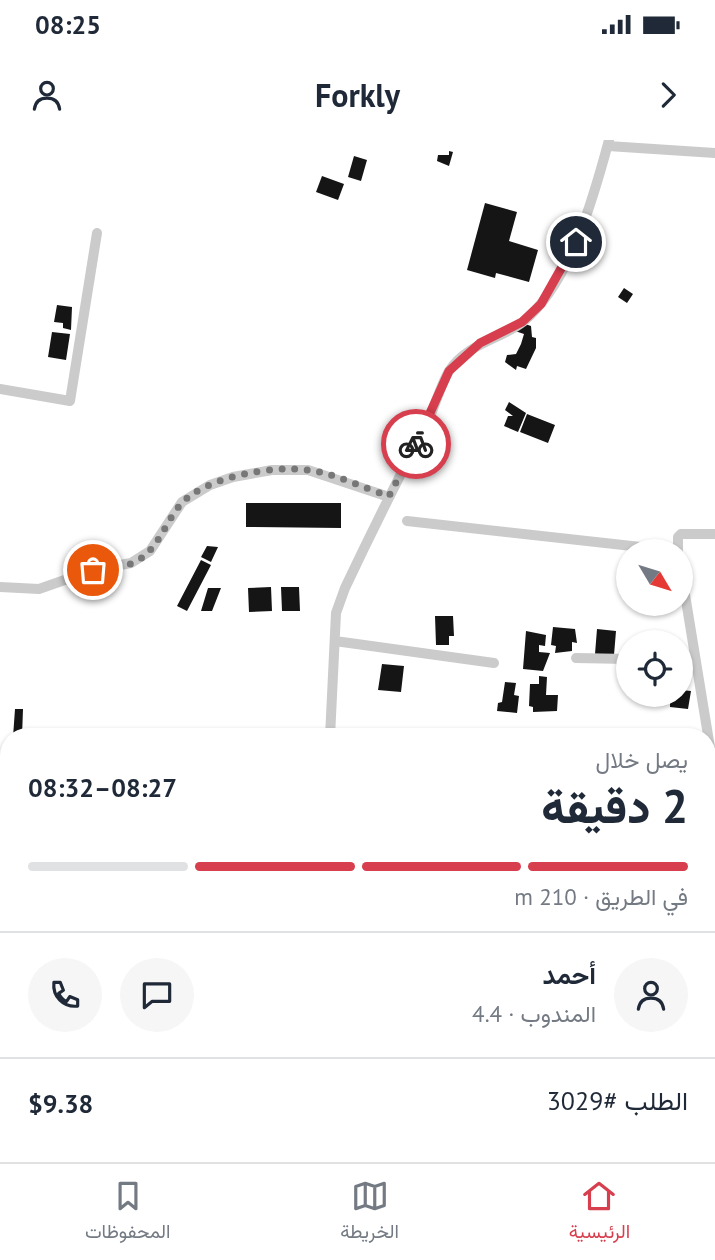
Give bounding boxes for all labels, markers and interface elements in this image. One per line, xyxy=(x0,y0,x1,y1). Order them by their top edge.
text: 08:25 xyxy=(35,8,101,41)
text: Forkly xyxy=(315,74,400,116)
icon: person xyxy=(28,76,66,114)
icon: forward xyxy=(649,76,687,114)
pin xyxy=(546,212,606,272)
icon: home xyxy=(557,223,595,261)
courier xyxy=(381,409,451,479)
icon: bike xyxy=(397,425,435,463)
north arrow xyxy=(616,539,693,616)
map controls xyxy=(616,539,693,707)
pin xyxy=(63,540,123,600)
icon: bag xyxy=(74,551,112,589)
button: locate xyxy=(616,630,693,707)
text: يصل خلال xyxy=(596,745,688,774)
text: 08:27–08:32 xyxy=(28,771,177,804)
text: 2 دقيقة xyxy=(541,776,688,836)
text: في الطريق · 210 m xyxy=(514,882,688,911)
button: phone xyxy=(28,958,102,1032)
button: chat xyxy=(120,958,194,1032)
text: أحمد xyxy=(543,958,596,991)
button: person xyxy=(614,958,688,1032)
text: المندوب · 4.4 xyxy=(472,999,596,1028)
text: الطلب #3029 xyxy=(547,1084,688,1117)
text: $9.38 xyxy=(28,1087,93,1120)
tab: المحفوظات xyxy=(85,1177,170,1248)
tab: الخريطة xyxy=(340,1177,399,1248)
tab: الرئيسية xyxy=(569,1177,630,1248)

